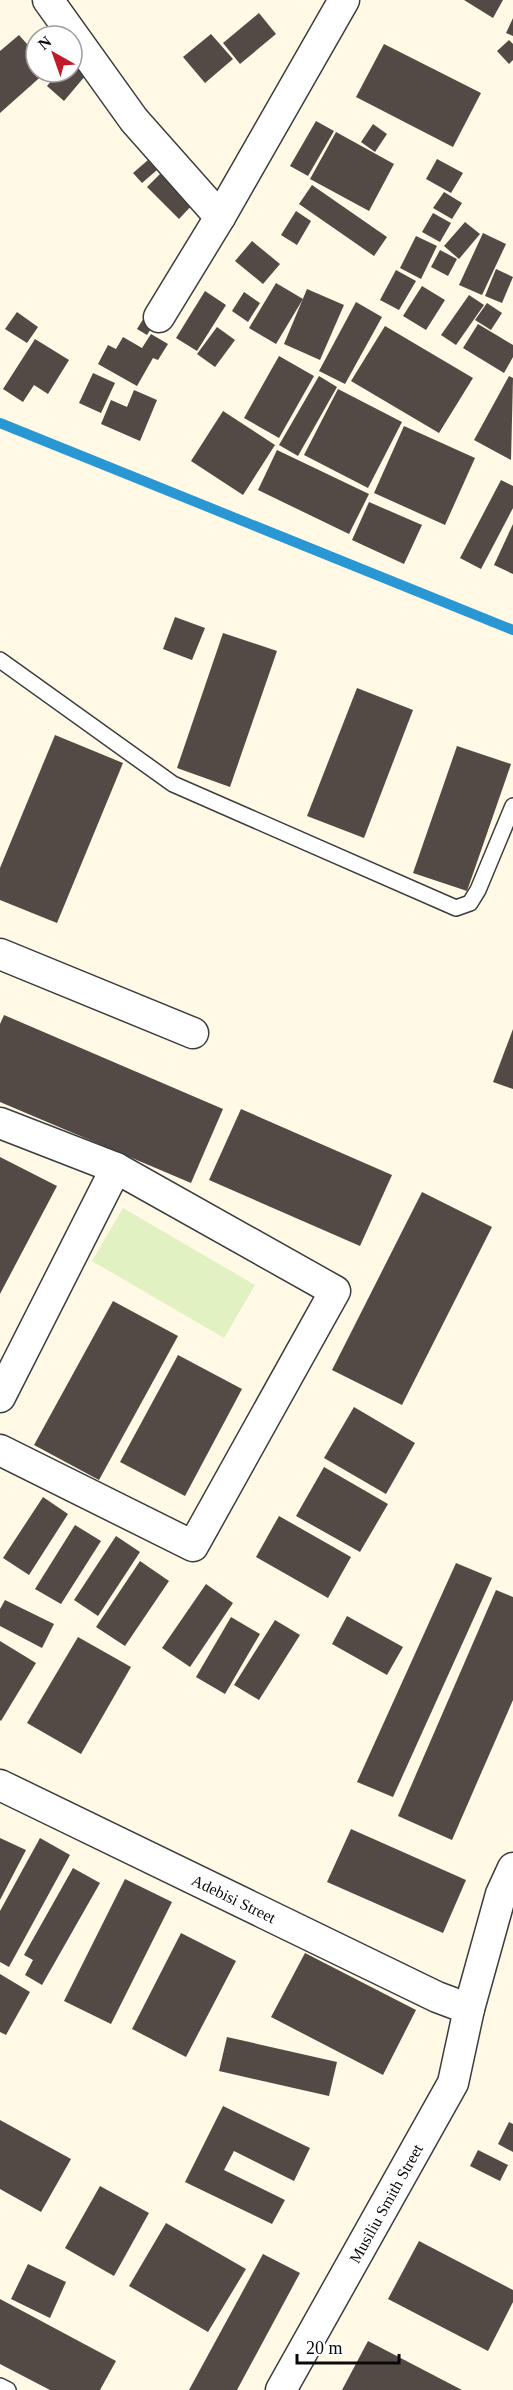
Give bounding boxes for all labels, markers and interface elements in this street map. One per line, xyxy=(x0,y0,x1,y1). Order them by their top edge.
north arrow xyxy=(24,24,84,84)
text: N xyxy=(35,32,55,53)
street label: Adebisi Street xyxy=(189,1871,279,1926)
street label: Musiliu Smith Street xyxy=(346,2140,426,2266)
scale bar xyxy=(297,2327,399,2365)
text: 20 m xyxy=(306,2338,343,2358)

